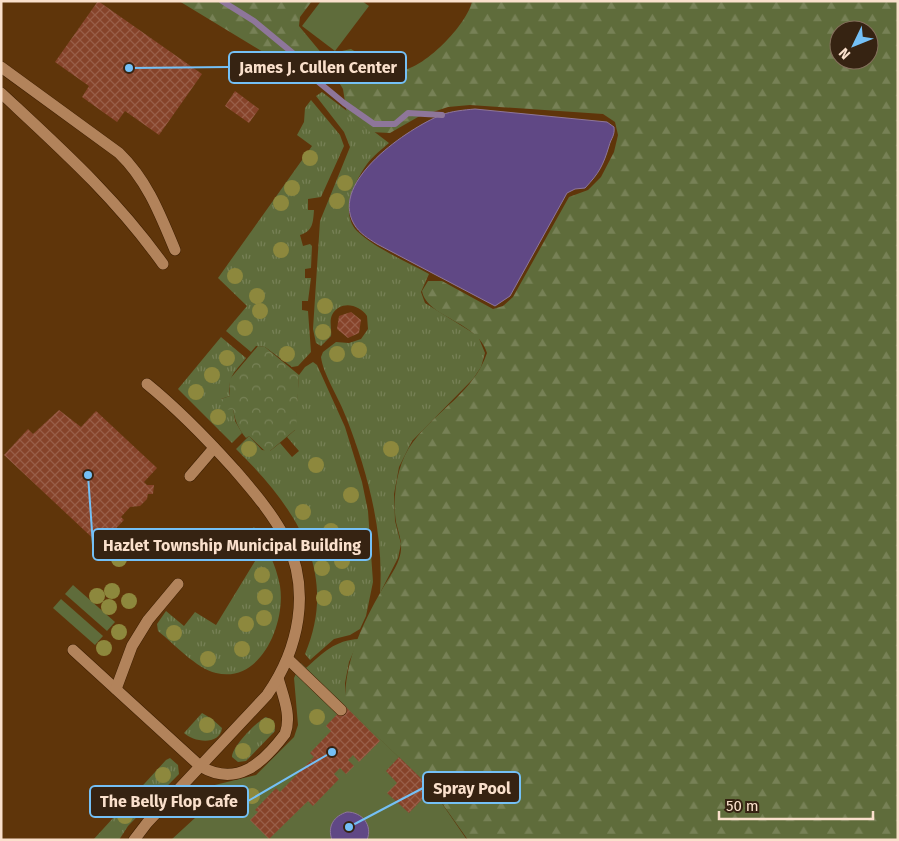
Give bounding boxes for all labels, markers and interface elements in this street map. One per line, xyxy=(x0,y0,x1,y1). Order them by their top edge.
north arrow xyxy=(829,20,879,70)
text: N xyxy=(835,44,854,63)
callout: James J. Cullen Center xyxy=(229,52,406,83)
text: James J. Cullen Center xyxy=(238,58,398,77)
callout: Hazlet Township Municipal Building xyxy=(93,529,371,560)
text: Hazlet Township Municipal Building xyxy=(103,536,361,555)
callout: Spray Pool xyxy=(423,772,520,803)
text: Spray Pool xyxy=(433,779,511,798)
callout: The Belly Flop Cafe xyxy=(90,786,248,817)
scale bar xyxy=(719,788,873,820)
text: The Belly Flop Cafe xyxy=(100,792,238,811)
text: 50 m xyxy=(726,797,759,815)

